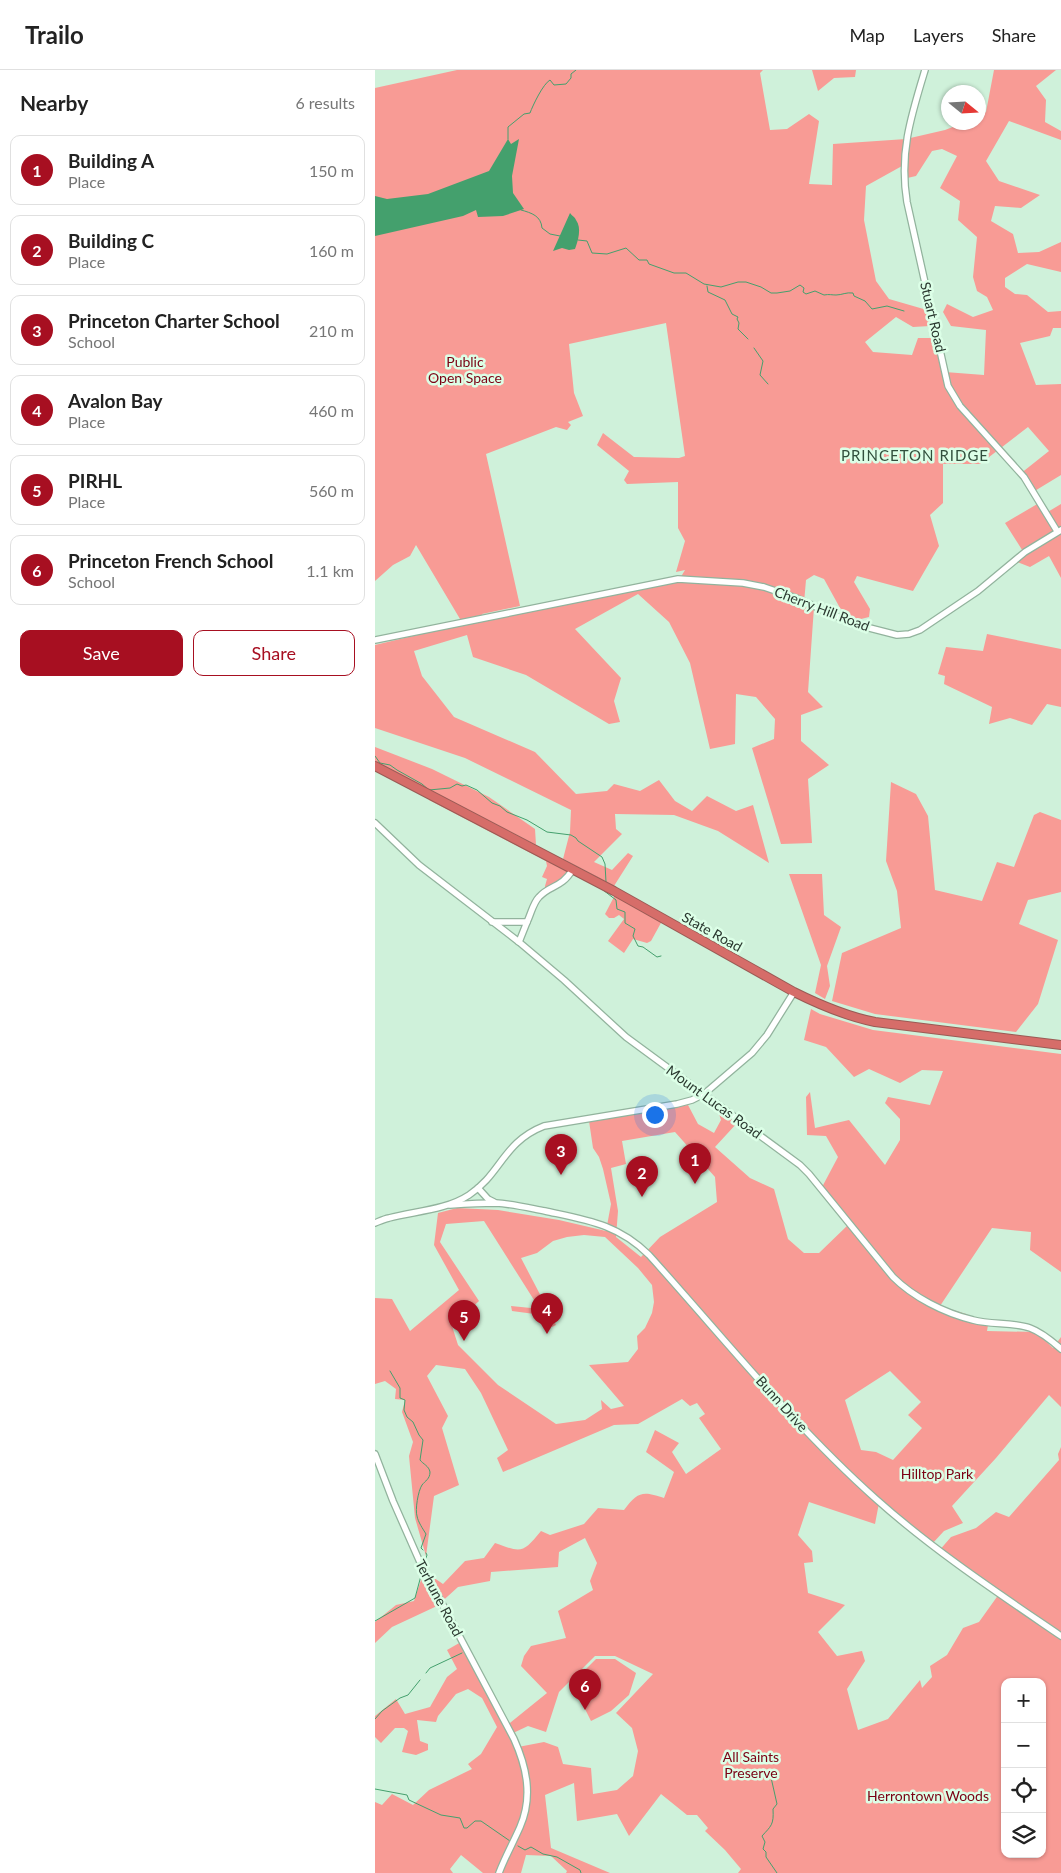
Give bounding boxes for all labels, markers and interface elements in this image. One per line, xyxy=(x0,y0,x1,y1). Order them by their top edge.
text: Trailo xyxy=(25,20,84,49)
text: Map xyxy=(849,24,885,46)
text: Layers xyxy=(913,24,964,46)
text: Share xyxy=(992,24,1036,46)
north arrow xyxy=(941,85,986,130)
text: Nearby xyxy=(20,90,88,115)
text: 6 results xyxy=(295,93,355,112)
text: Building A xyxy=(68,149,154,172)
text: 1 xyxy=(32,161,42,180)
text: 150 m xyxy=(309,161,354,180)
text: Place xyxy=(68,172,105,191)
text: Building C xyxy=(68,229,154,252)
text: 2 xyxy=(32,241,42,260)
text: 160 m xyxy=(309,241,354,260)
text: Place xyxy=(68,252,105,271)
street label: Stuart Road xyxy=(917,280,950,354)
text: Princeton Charter School xyxy=(68,309,280,332)
text: 3 xyxy=(32,321,42,340)
text: 210 m xyxy=(309,321,354,340)
text: School xyxy=(68,332,115,351)
park label: Public Open Space xyxy=(428,353,502,386)
text: Avalon Bay xyxy=(68,389,163,412)
text: 4 xyxy=(32,401,42,420)
text: 460 m xyxy=(309,401,354,420)
text: Place xyxy=(68,412,105,431)
district label: PRINCETON RIDGE xyxy=(841,446,989,464)
text: PIRHL xyxy=(68,469,122,492)
text: 5 xyxy=(32,481,42,500)
text: 560 m xyxy=(309,481,354,500)
text: Place xyxy=(68,492,105,511)
text: Princeton French School xyxy=(68,549,274,572)
text: 6 xyxy=(32,561,42,580)
text: 1.1 km xyxy=(306,561,354,580)
text: School xyxy=(68,572,115,591)
street label: Cherry Hill Road xyxy=(772,583,872,634)
button: Save xyxy=(20,630,183,676)
button: Share xyxy=(193,630,355,676)
street label: State Road xyxy=(679,908,745,955)
street label: Mount Lucas Road xyxy=(663,1061,765,1142)
your location xyxy=(642,1102,668,1128)
pin: 3 xyxy=(545,1134,577,1175)
pin: 1 xyxy=(679,1143,711,1184)
pin: 2 xyxy=(626,1156,658,1197)
pin: 4 xyxy=(531,1293,563,1334)
pin: 5 xyxy=(448,1300,480,1341)
street label: Bunn Drive xyxy=(753,1372,812,1435)
park label: Hilltop Park xyxy=(901,1465,974,1482)
street label: Terhune Road xyxy=(412,1556,467,1639)
pin: 6 xyxy=(569,1669,601,1710)
map controls xyxy=(1001,1678,1046,1858)
button: + xyxy=(1001,1678,1046,1723)
button: − xyxy=(1001,1723,1046,1768)
park label: All Saints Preserve xyxy=(723,1748,779,1781)
button: locate xyxy=(1001,1768,1046,1813)
park label: Herrontown Woods xyxy=(867,1787,989,1804)
button: layers xyxy=(1001,1813,1046,1858)

